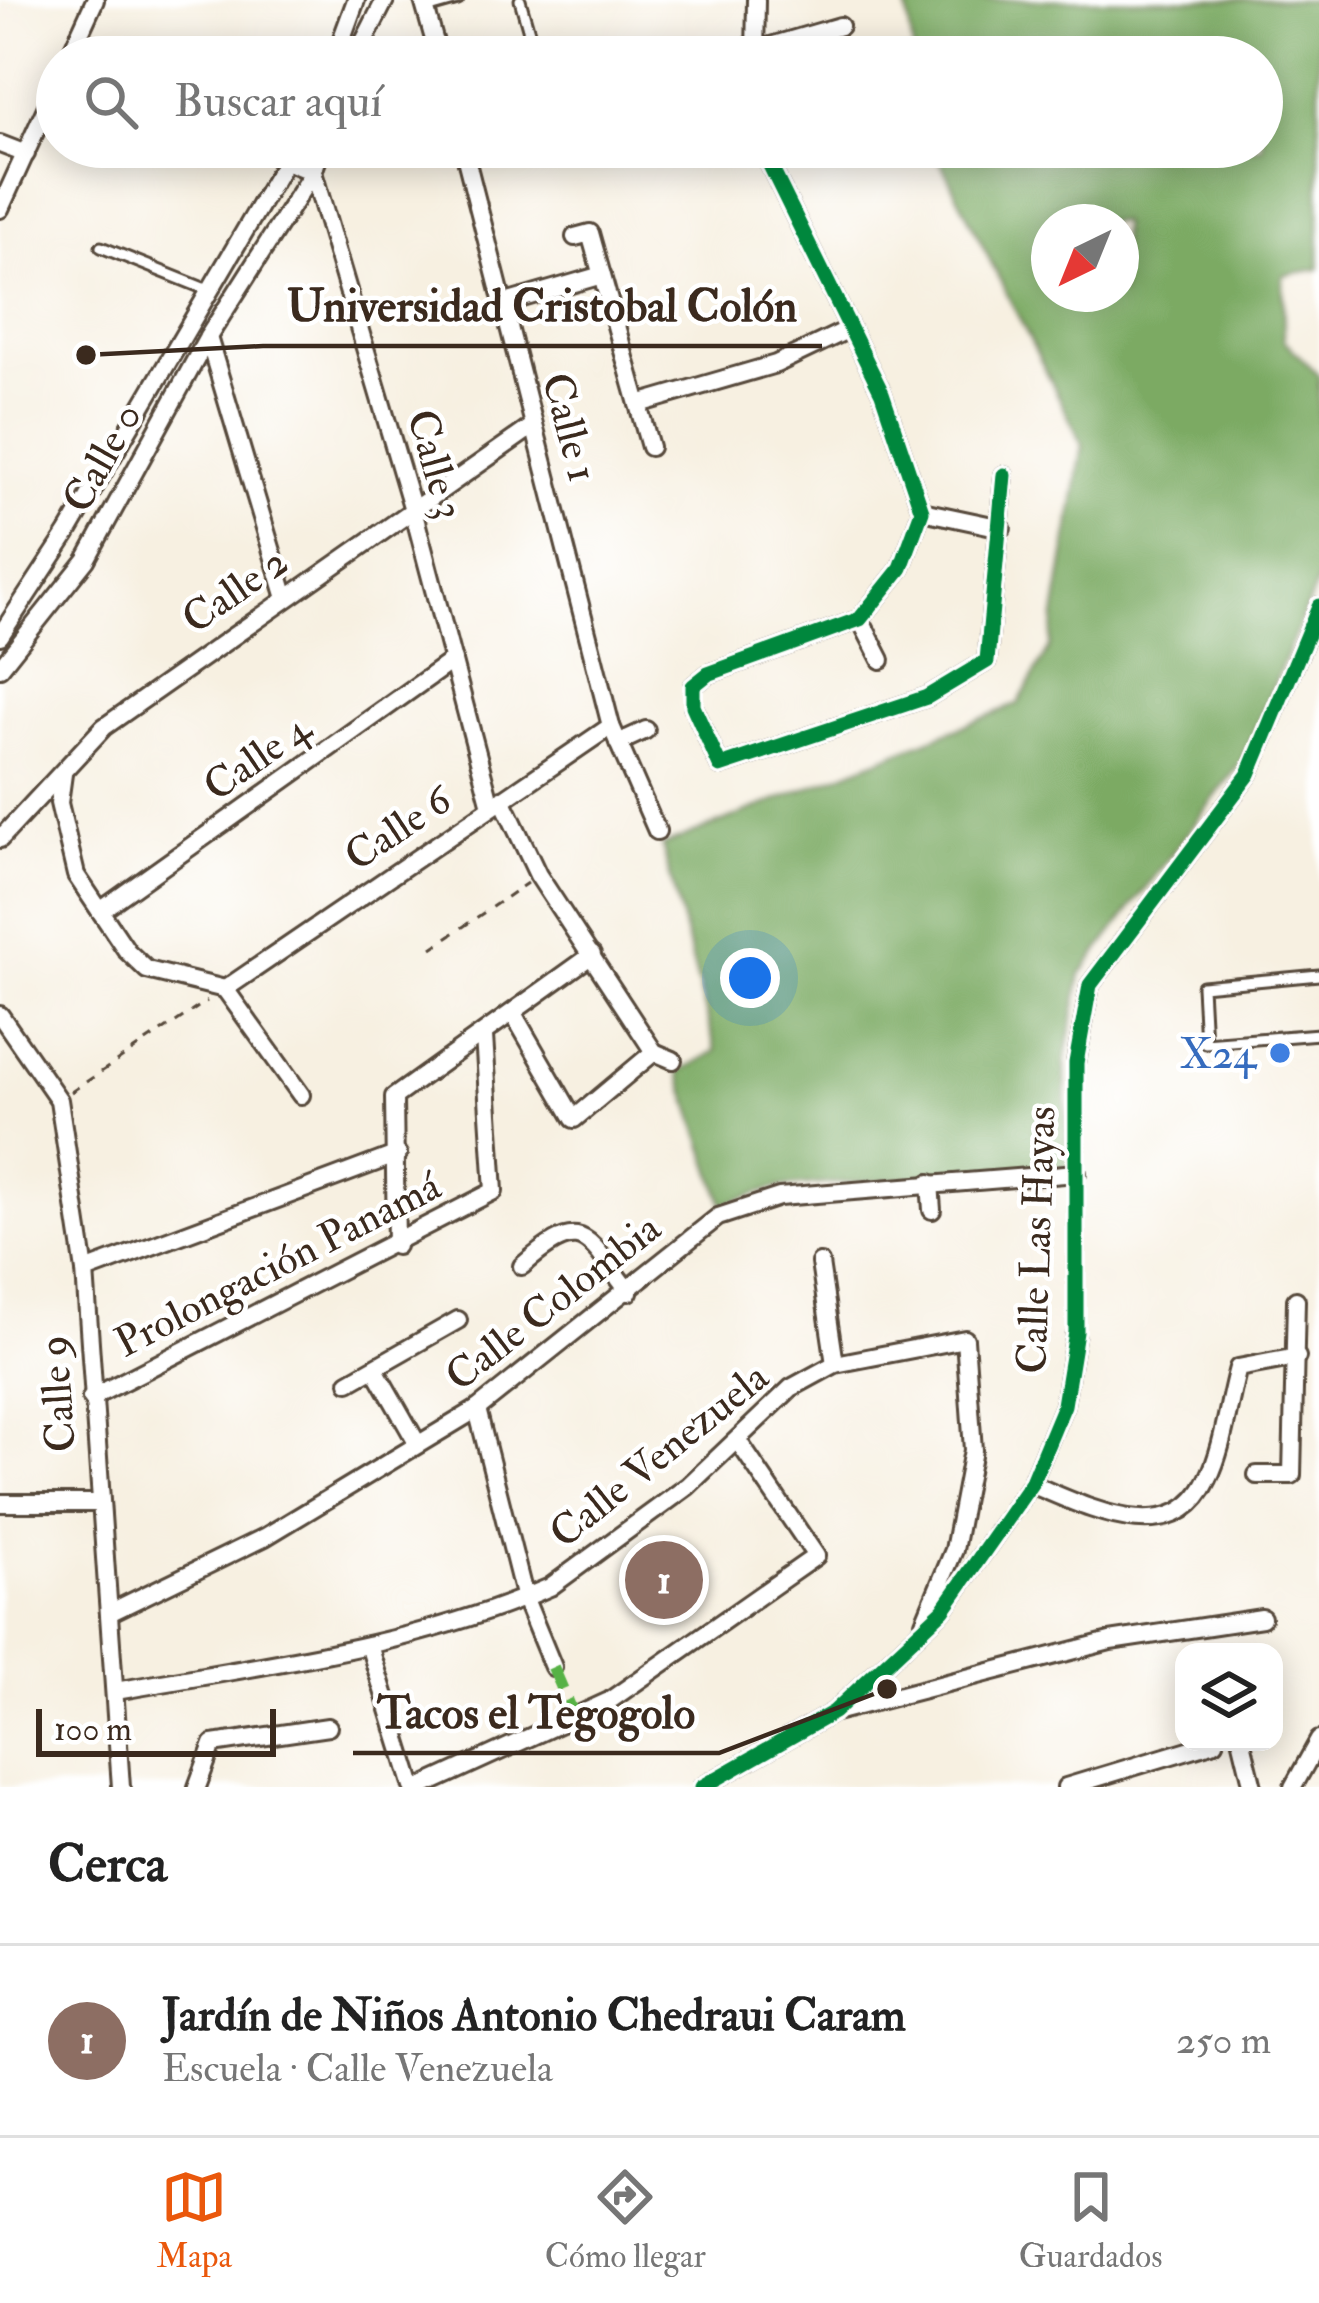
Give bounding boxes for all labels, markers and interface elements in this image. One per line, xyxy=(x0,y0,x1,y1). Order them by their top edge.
search box xyxy=(36,36,1283,168)
icon: search xyxy=(78,69,144,135)
text: Buscar aquí xyxy=(174,74,382,130)
north arrow xyxy=(1031,204,1139,312)
callout: Universidad Cristobal Colón xyxy=(263,265,822,346)
text: Universidad Cristobal Colón xyxy=(287,279,798,335)
street label: Calle 1 xyxy=(530,367,608,488)
street label: Calle 0 xyxy=(52,394,154,522)
street label: Calle 3 xyxy=(395,404,475,525)
street label: Calle 2 xyxy=(172,536,298,645)
street label: Calle 4 xyxy=(194,701,322,813)
street label: Calle 6 xyxy=(335,773,463,883)
your location xyxy=(720,948,780,1008)
place label: X24 xyxy=(1180,1029,1258,1081)
marker: X24 xyxy=(1267,1040,1293,1066)
street label: Calle Las Hayas xyxy=(1006,1105,1068,1375)
street label: Prolongación Panamá xyxy=(106,1160,450,1369)
street label: Calle Colombia xyxy=(435,1202,672,1403)
street label: Calle 9 xyxy=(28,1334,88,1454)
street label: Calle Venezuela xyxy=(539,1351,780,1560)
pin: 1 xyxy=(625,1535,703,1625)
map controls xyxy=(1175,1643,1283,1751)
button: layers xyxy=(1175,1643,1283,1751)
callout: Tacos el Tegogolo xyxy=(353,1672,719,1753)
text: Tacos el Tegogolo xyxy=(376,1686,695,1742)
scale bar xyxy=(36,1703,276,1756)
text: 100 m xyxy=(54,1709,132,1750)
text: Cerca xyxy=(48,1833,167,1897)
text: Jardín de Niños Antonio Chedraui Caram xyxy=(162,1988,906,2044)
text: 1 xyxy=(80,2016,94,2065)
text: 250 m xyxy=(1176,2016,1271,2065)
text: Escuela · Calle Venezuela xyxy=(162,2044,553,2093)
tab: Mapa xyxy=(156,2164,232,2277)
tab: Cómo llegar xyxy=(545,2164,706,2277)
tab: Guardados xyxy=(1019,2164,1163,2277)

